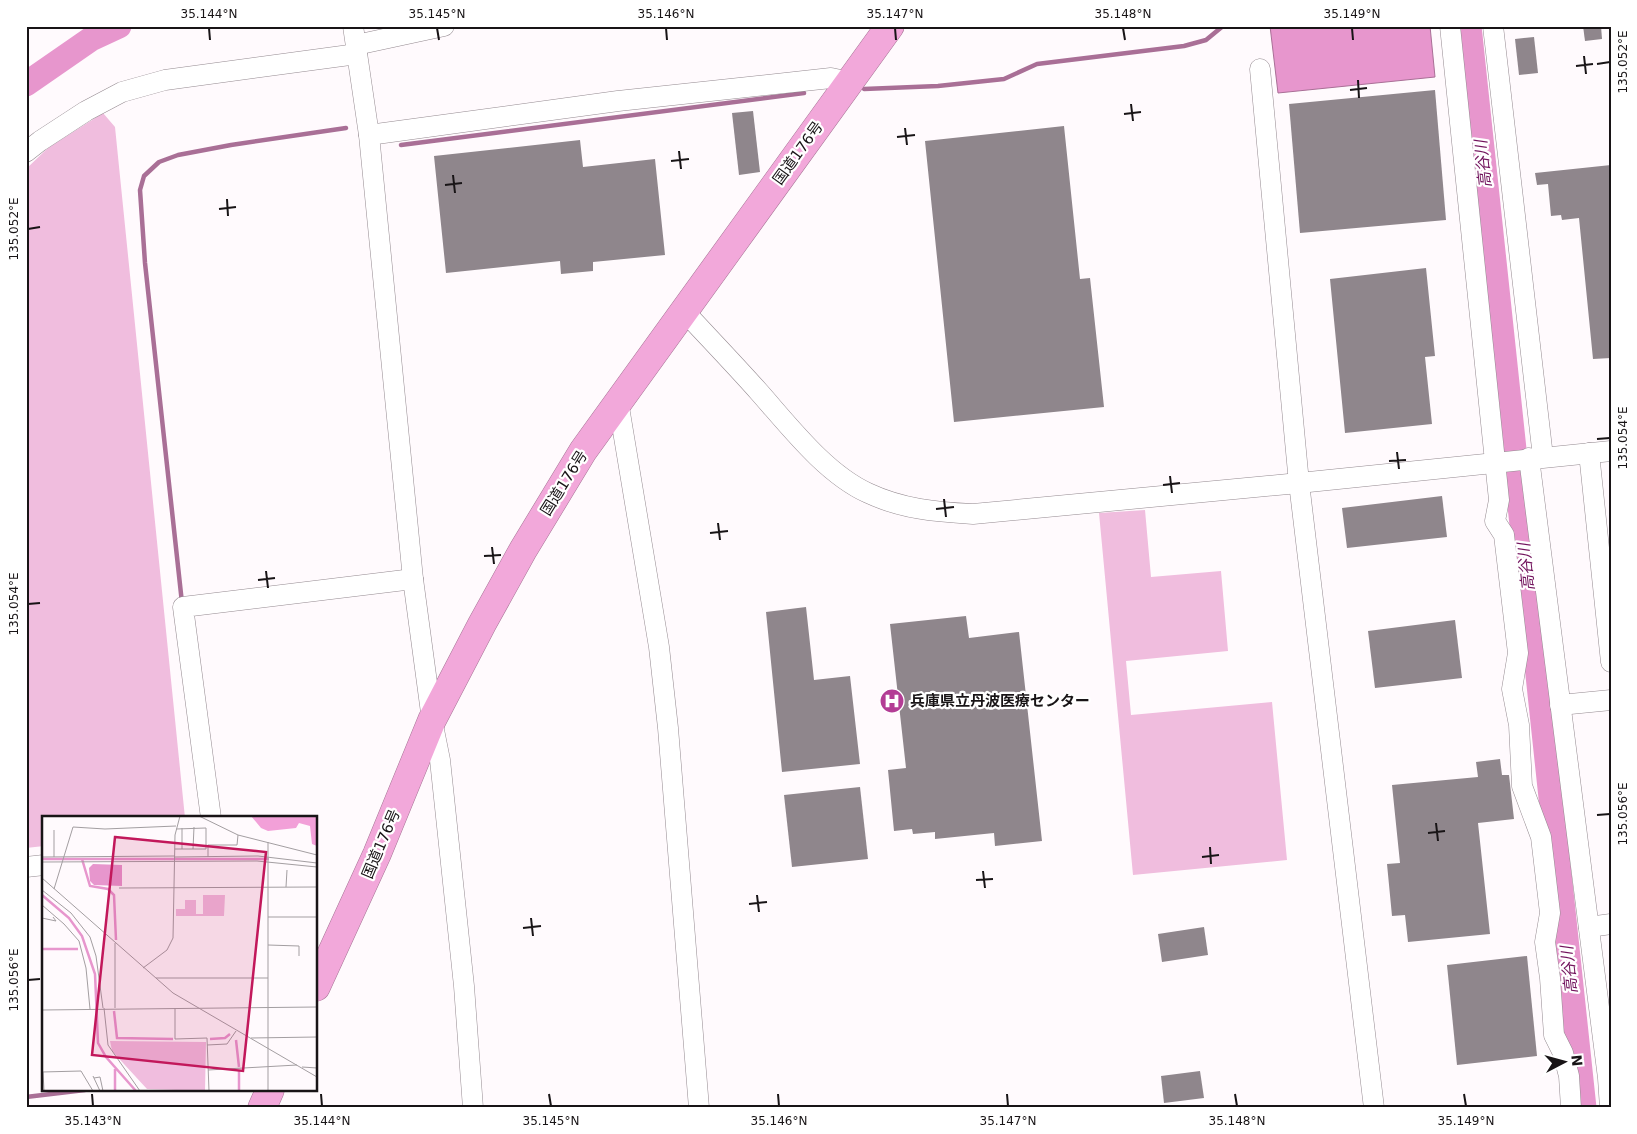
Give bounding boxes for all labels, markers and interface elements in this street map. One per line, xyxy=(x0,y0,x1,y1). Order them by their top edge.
text: 35.144°N xyxy=(181,7,237,21)
text: 35.145°N xyxy=(409,7,465,21)
text: 35.146°N xyxy=(638,7,694,21)
text: 35.147°N xyxy=(867,7,923,21)
text: 35.148°N xyxy=(1095,7,1151,21)
text: 35.149°N xyxy=(1324,7,1380,21)
text: 135.052°E xyxy=(1616,30,1630,94)
street label: 国道176号 xyxy=(769,118,827,188)
water label: 高谷川 xyxy=(1471,137,1495,189)
text: 135.052°E xyxy=(7,197,21,261)
text: 135.054°E xyxy=(1616,406,1630,470)
street label: 国道176号 xyxy=(537,447,591,519)
water label: 高谷川 xyxy=(1514,540,1538,592)
text: 135.054°E xyxy=(7,572,21,636)
hospital icon: 兵庫県立丹波医療センター xyxy=(879,688,905,714)
place label: 兵庫県立丹波医療センター xyxy=(910,692,1090,710)
text: 135.056°E xyxy=(1616,782,1630,846)
street label: 国道176号 xyxy=(358,807,404,881)
inset map xyxy=(42,816,318,1092)
water label: 高谷川 xyxy=(1557,943,1581,995)
text: 135.056°E xyxy=(7,948,21,1012)
north arrow xyxy=(1540,1036,1590,1086)
text: N xyxy=(1568,1054,1585,1067)
text: 35.143°N xyxy=(65,1114,121,1128)
text: 35.144°N xyxy=(294,1114,350,1128)
text: 35.145°N xyxy=(523,1114,579,1128)
text: 35.146°N xyxy=(751,1114,807,1128)
text: 35.147°N xyxy=(980,1114,1036,1128)
text: 35.148°N xyxy=(1209,1114,1265,1128)
text: 35.149°N xyxy=(1438,1114,1494,1128)

